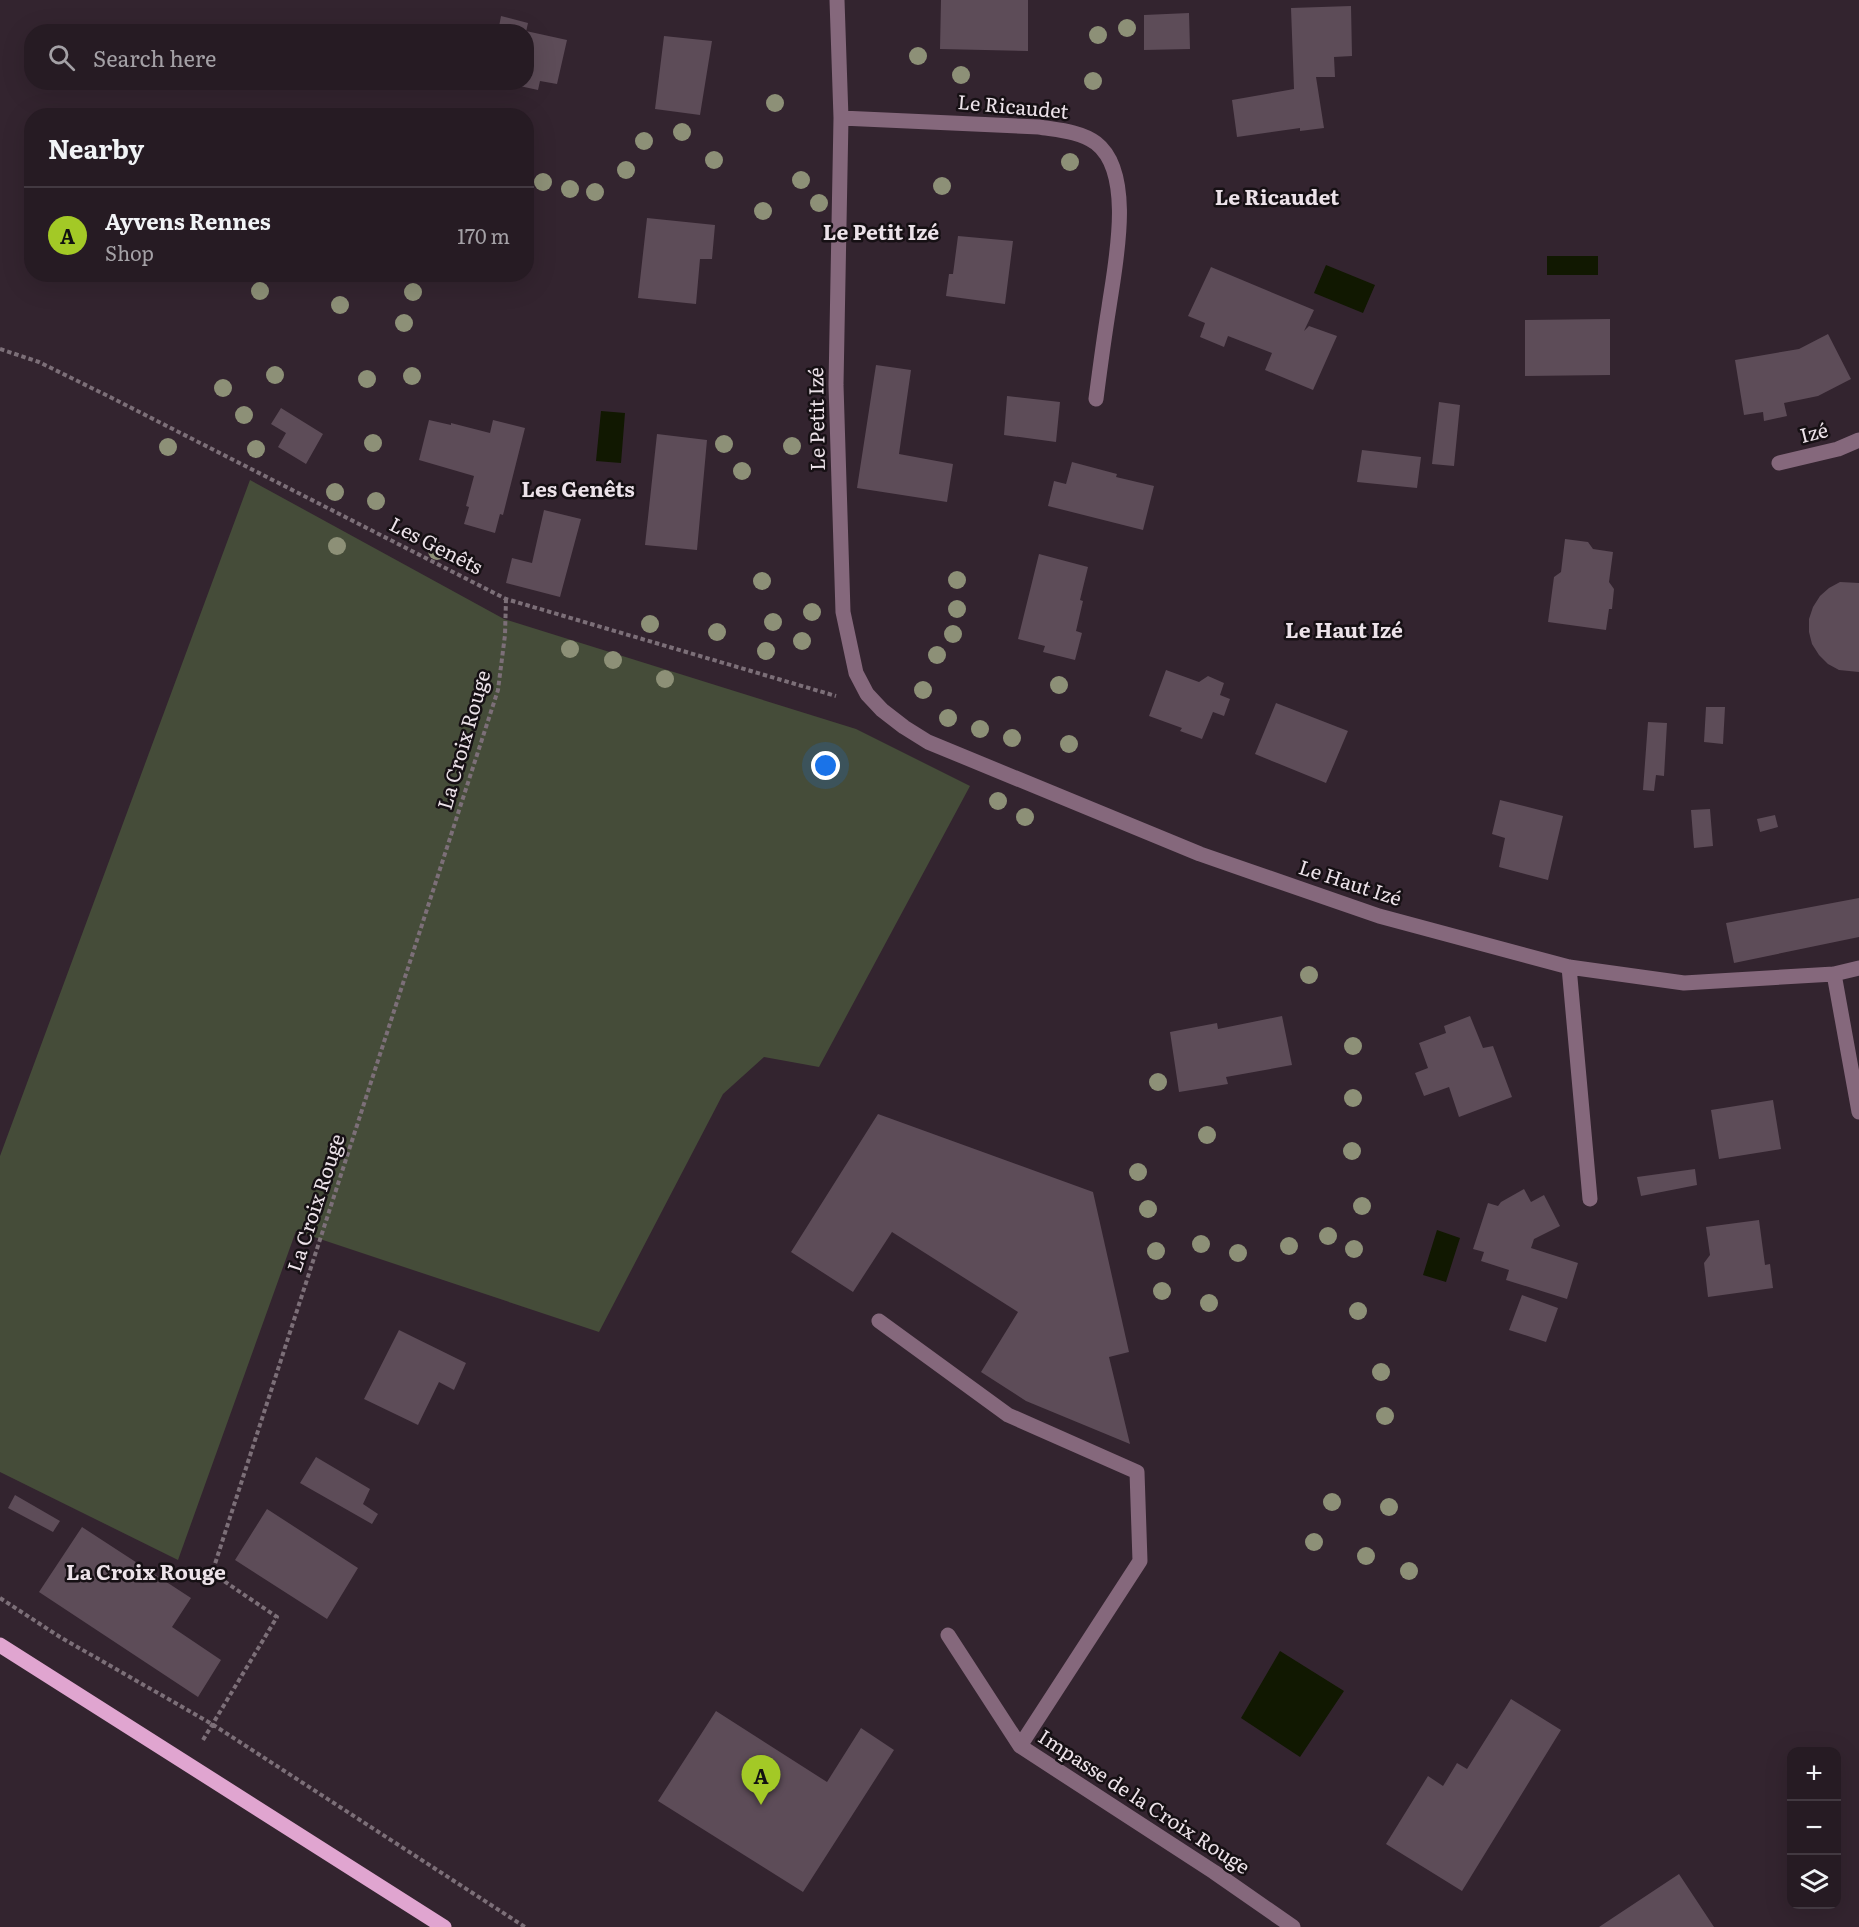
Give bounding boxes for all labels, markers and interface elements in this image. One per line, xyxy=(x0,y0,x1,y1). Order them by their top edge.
search box xyxy=(24,24,534,90)
icon: search xyxy=(45,41,78,74)
text: Search here xyxy=(93,41,216,74)
street label: Le Ricaudet xyxy=(956,85,1070,125)
text: Nearby xyxy=(48,128,144,167)
district label: Le Ricaudet xyxy=(1215,180,1340,211)
text: Ayvens Rennes xyxy=(105,204,271,237)
district label: Le Petit Izé xyxy=(823,215,939,246)
text: A xyxy=(60,220,75,250)
text: 170 m xyxy=(457,220,510,250)
text: Shop xyxy=(105,237,154,267)
street label: Le Petit Izé xyxy=(799,367,831,471)
street label: Izé xyxy=(1796,413,1831,449)
district label: Les Genêts xyxy=(521,472,635,503)
street label: Les Genêts xyxy=(385,508,489,581)
district label: Le Haut Izé xyxy=(1285,613,1403,644)
street label: La Croix Rouge xyxy=(428,666,496,813)
your location xyxy=(811,751,840,780)
street label: Le Haut Izé xyxy=(1295,850,1406,912)
street label: La Croix Rouge xyxy=(278,1129,351,1275)
district label: La Croix Rouge xyxy=(66,1555,226,1586)
street label: Impasse de la Croix Rouge xyxy=(1033,1720,1257,1880)
map controls xyxy=(1787,1747,1841,1909)
button: + xyxy=(1787,1747,1841,1801)
pin: A xyxy=(742,1756,780,1805)
button: − xyxy=(1787,1801,1841,1855)
button: layers xyxy=(1787,1855,1841,1909)

